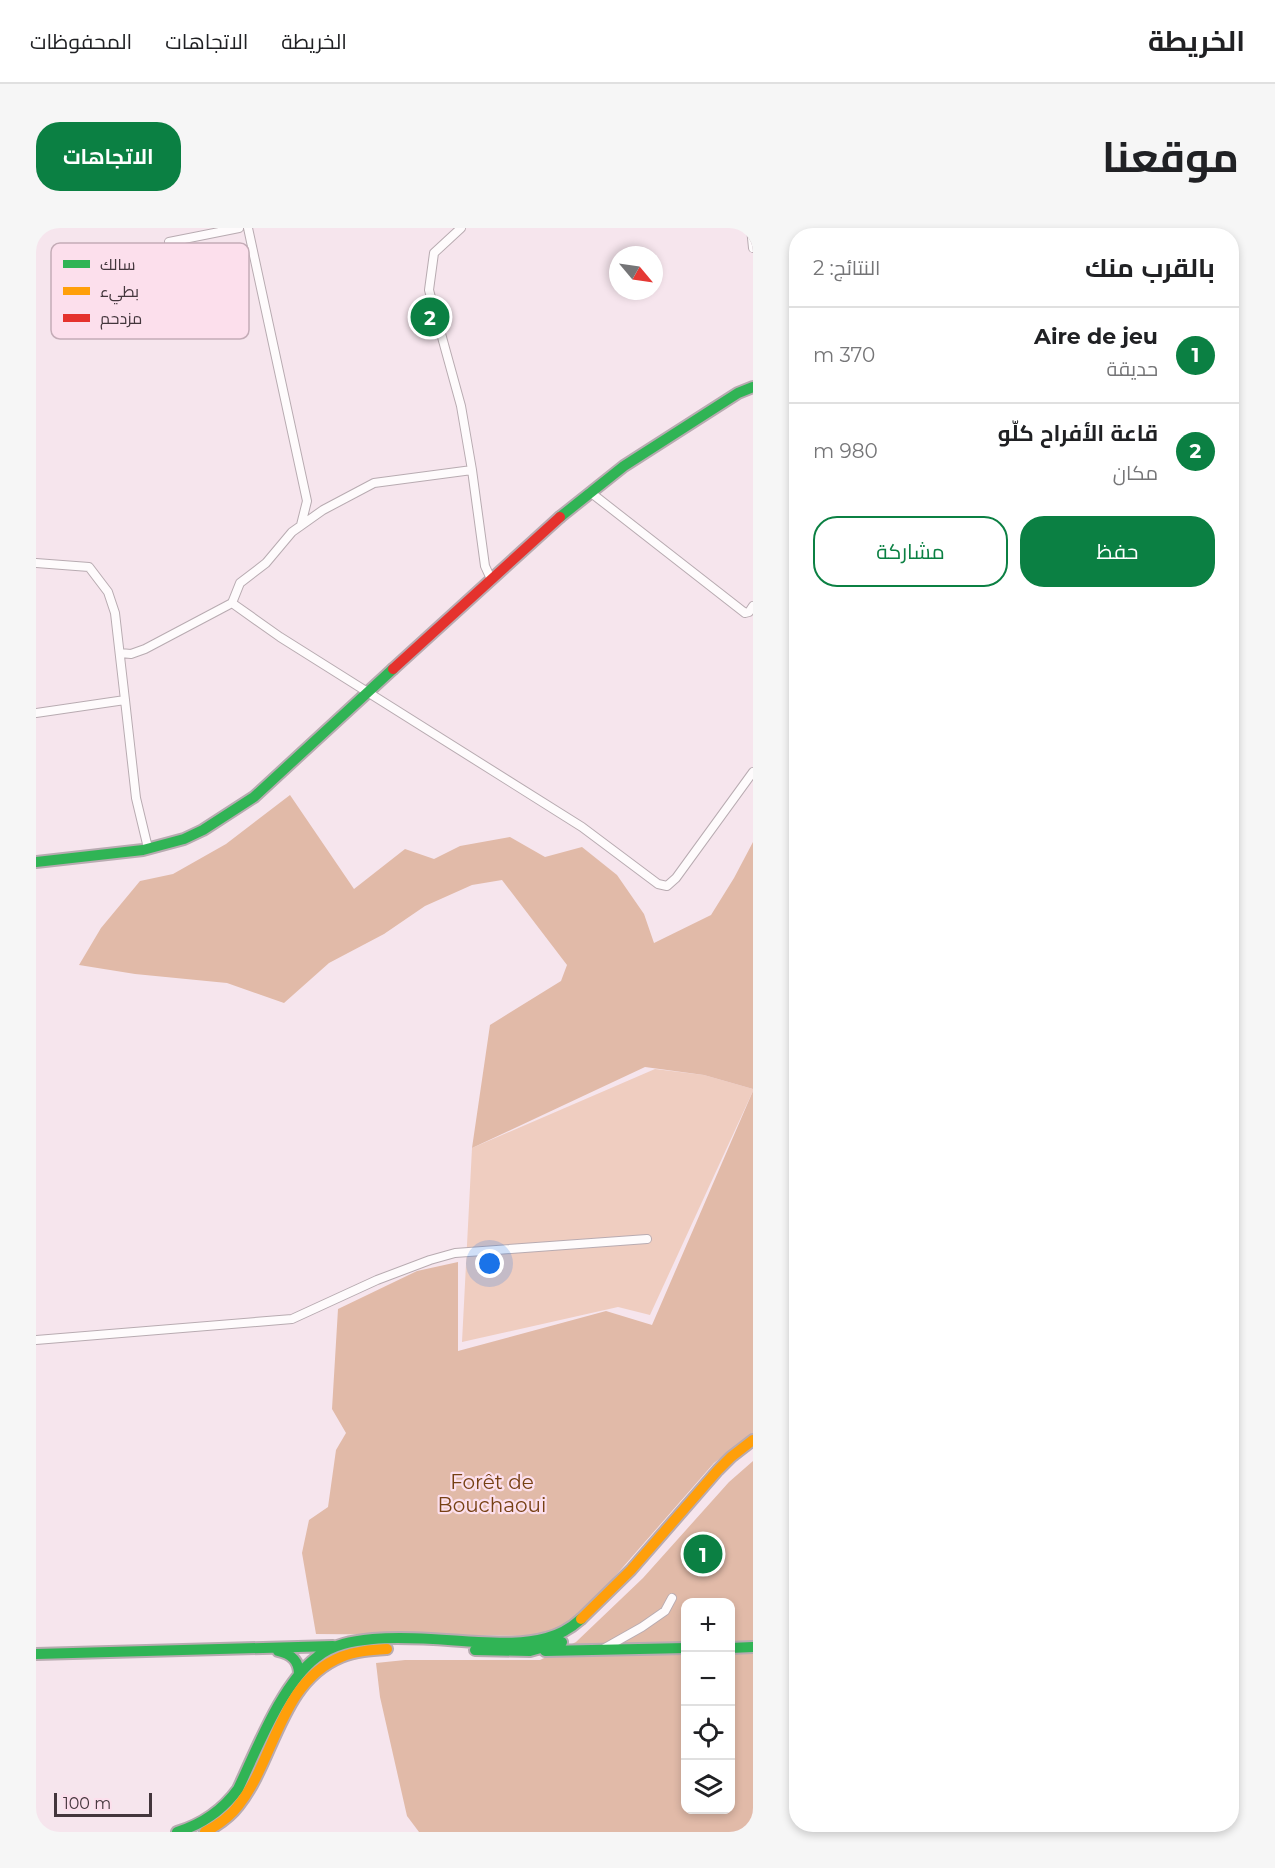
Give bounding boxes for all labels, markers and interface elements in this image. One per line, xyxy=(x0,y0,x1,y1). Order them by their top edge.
text: الخريطة xyxy=(1148,24,1245,58)
text: المحفوظات xyxy=(30,29,132,54)
text: الاتجاهات xyxy=(165,29,248,54)
text: الخريطة xyxy=(281,29,347,54)
button: الاتجاهات xyxy=(36,122,181,191)
text: موقعنا xyxy=(1102,131,1239,183)
legend xyxy=(51,243,249,339)
north arrow xyxy=(609,246,663,300)
text: بالقرب منك xyxy=(1085,252,1215,284)
text: سالك xyxy=(100,255,135,274)
text: النتائج: 2 xyxy=(813,256,880,280)
text: بطيء xyxy=(100,282,139,305)
pin: 2 xyxy=(410,294,450,340)
text: مزدحم xyxy=(100,309,142,330)
text: Aire de jeu xyxy=(1034,323,1158,350)
text: 370 m xyxy=(813,343,875,367)
text: 1 xyxy=(1192,343,1199,367)
text: حديقة xyxy=(1107,357,1158,381)
text: قاعة الأفراح كلّو xyxy=(998,420,1158,447)
text: 980 m xyxy=(813,439,878,463)
text: 2 xyxy=(1190,439,1201,463)
text: مكان xyxy=(1113,461,1158,485)
button: مشاركة xyxy=(813,516,1008,587)
button: حفظ xyxy=(1020,516,1215,587)
your location xyxy=(475,1249,504,1278)
park label: Forêt de Bouchaoui xyxy=(438,1470,546,1517)
pin: 1 xyxy=(684,1532,722,1576)
map controls xyxy=(681,1598,735,1814)
button: + xyxy=(681,1598,735,1652)
button: − xyxy=(681,1652,735,1706)
button: locate xyxy=(681,1706,735,1760)
button: layers xyxy=(681,1760,735,1814)
scale bar xyxy=(54,1790,152,1818)
text: 100 m xyxy=(63,1794,111,1813)

